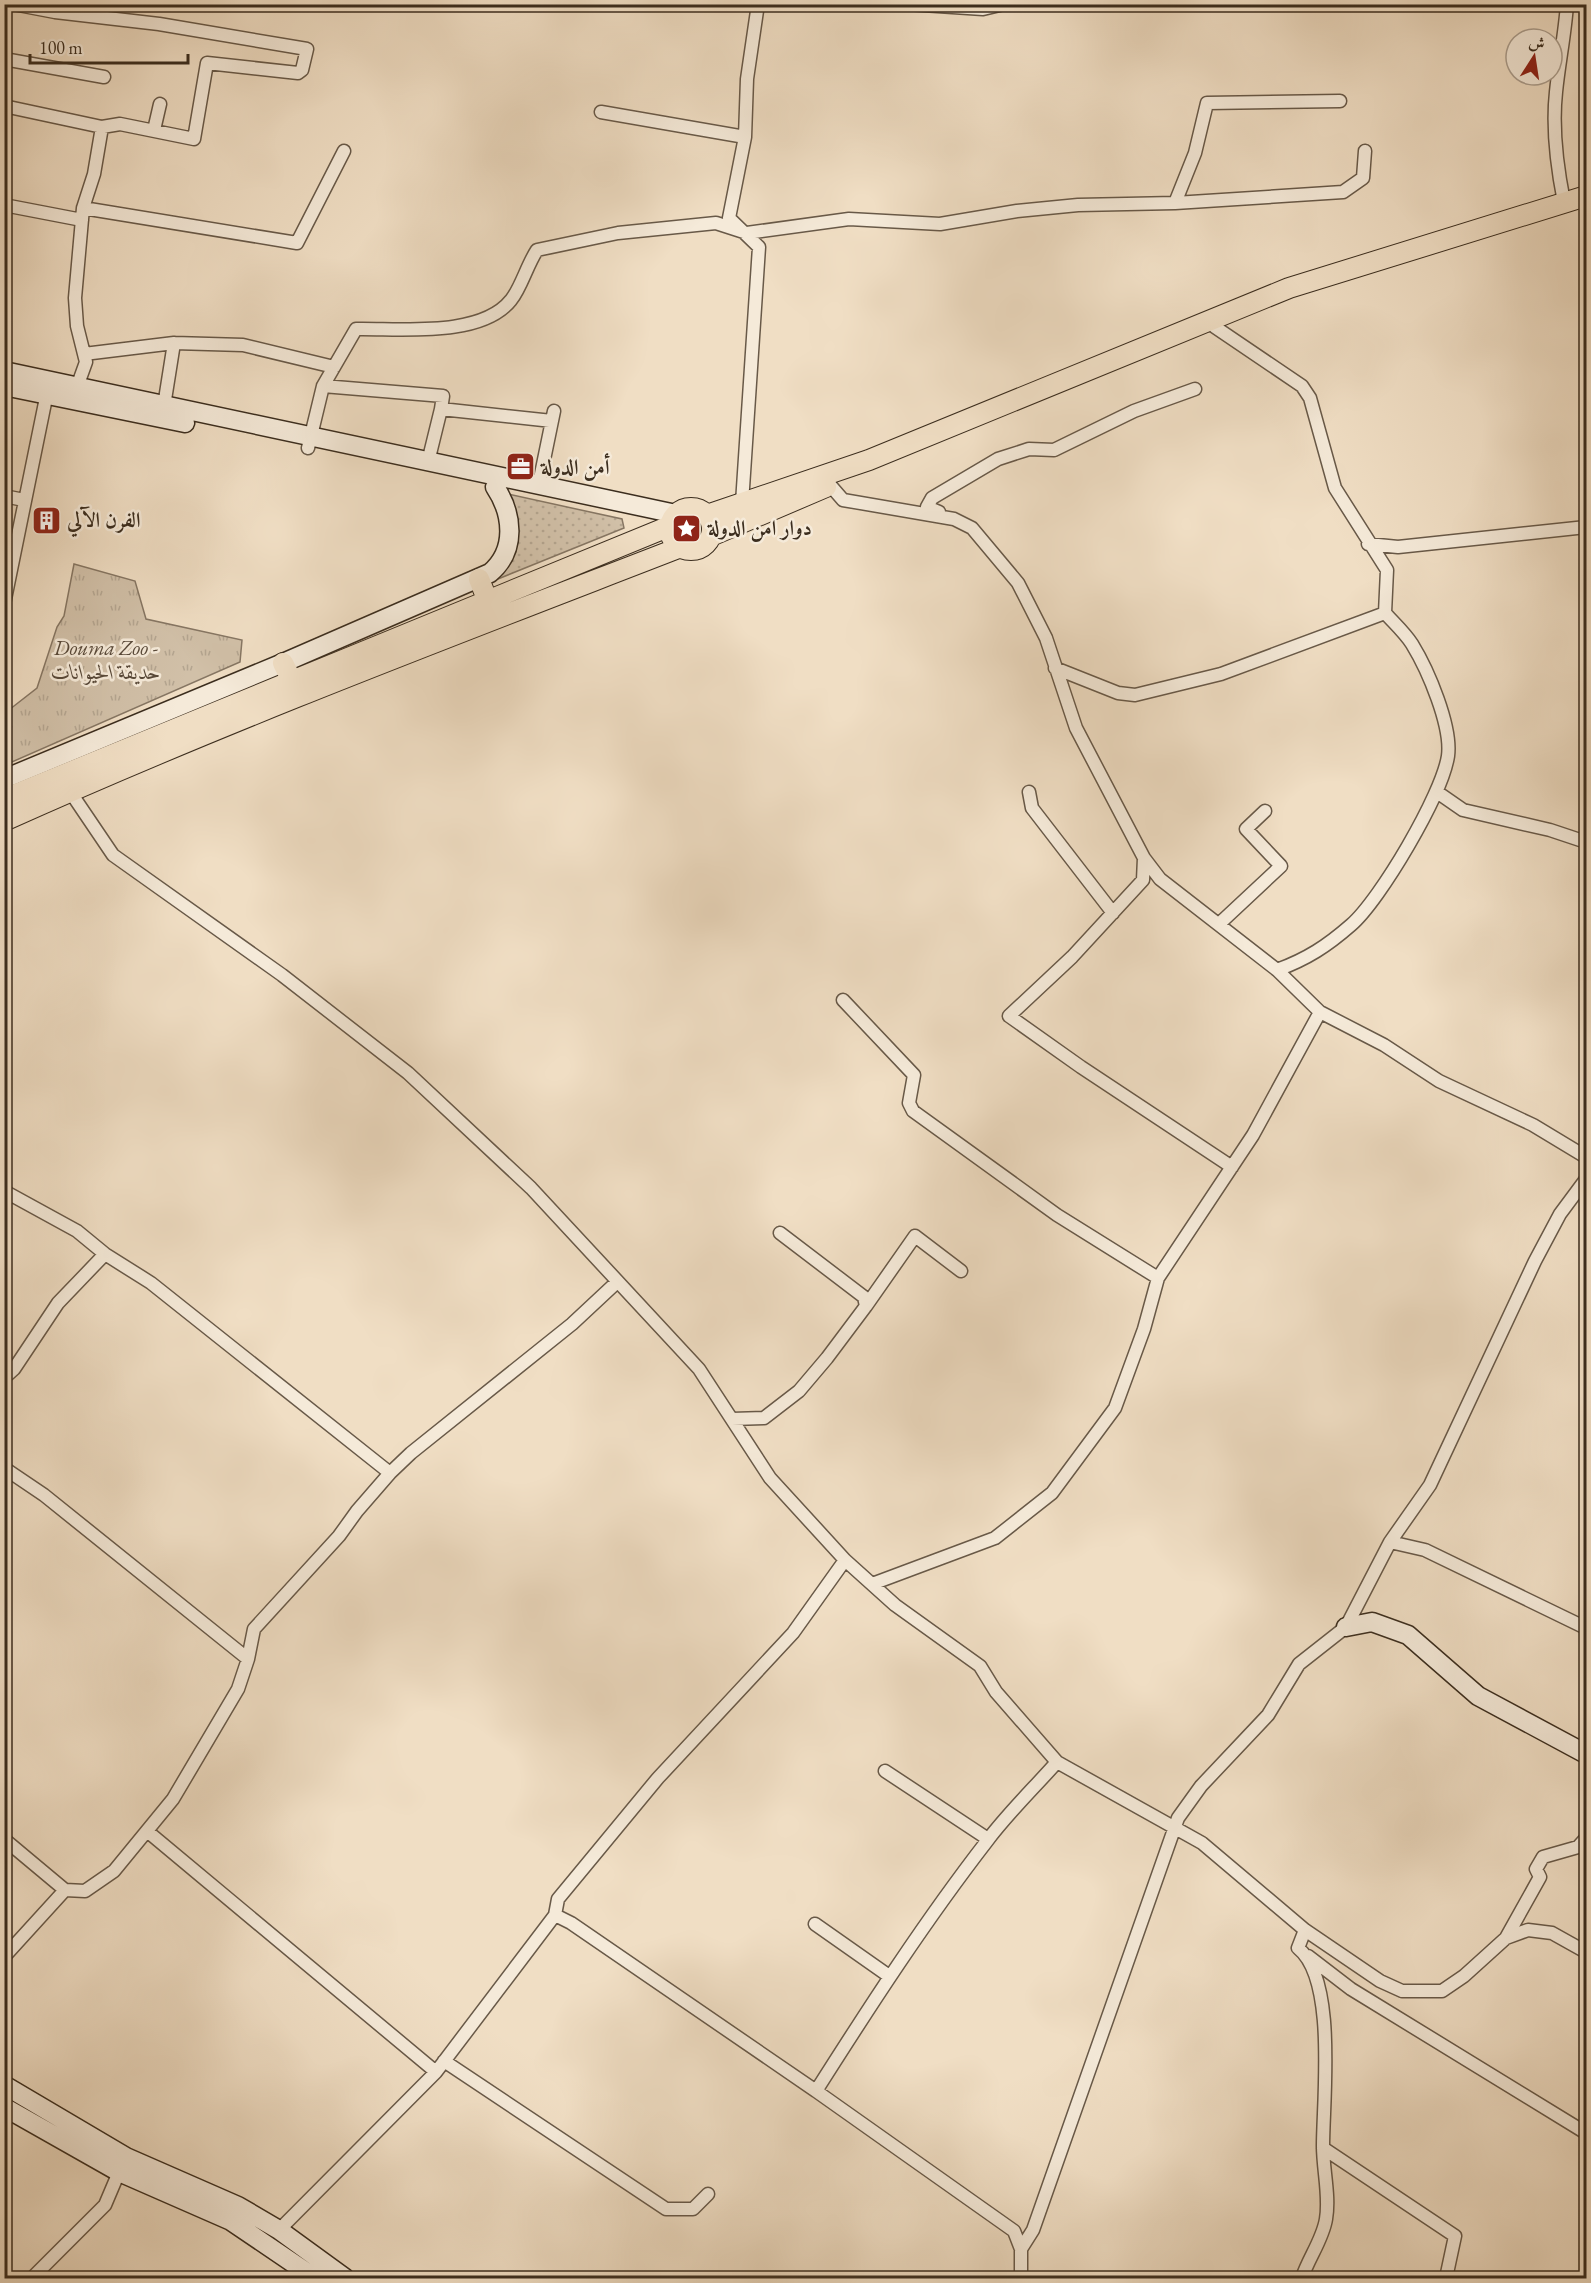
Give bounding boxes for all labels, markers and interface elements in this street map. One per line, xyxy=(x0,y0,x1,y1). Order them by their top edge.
scale bar xyxy=(30,27,188,65)
north arrow xyxy=(1504,27,1564,87)
text: ش xyxy=(1527,31,1547,55)
text: 100 m xyxy=(39,36,83,59)
office icon: أمن الدولة xyxy=(504,451,536,483)
place label: أمن الدولة xyxy=(539,453,610,481)
building icon: الفرن الآلي xyxy=(30,504,62,536)
place label: الفرن الآلي xyxy=(66,506,140,538)
place icon: دوار امن الدولة xyxy=(671,512,703,544)
place label: دوار امن الدولة xyxy=(706,514,812,542)
park label: Douma Zoo - حديقة الحيوانات xyxy=(51,634,161,685)

